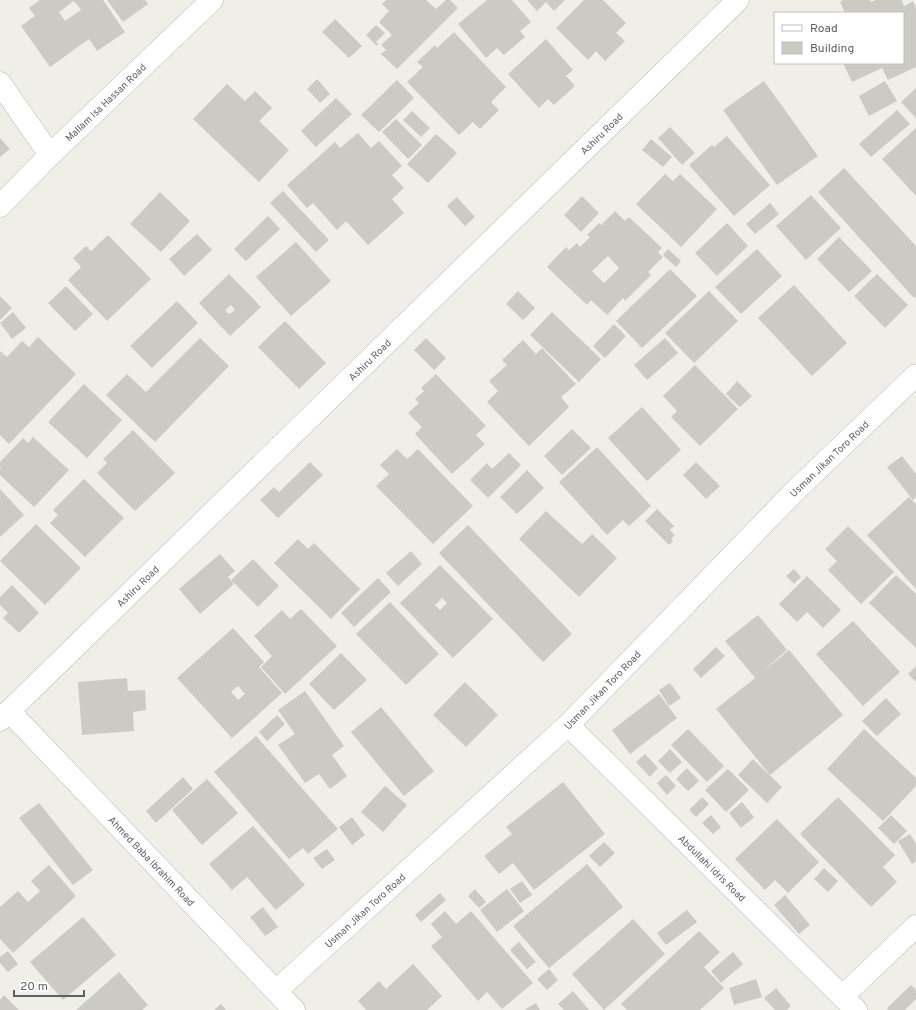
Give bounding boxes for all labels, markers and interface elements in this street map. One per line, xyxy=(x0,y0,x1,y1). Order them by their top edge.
legend xyxy=(774,12,904,64)
text: Road xyxy=(810,21,838,37)
text: Building xyxy=(810,41,854,57)
street label: Mallam Isa Hassan Road xyxy=(63,61,150,145)
street label: Ashiru Road xyxy=(578,111,626,158)
street label: Ashiru Road xyxy=(346,337,394,384)
street label: Usman Jikan Toro Road xyxy=(788,419,872,500)
street label: Ashiru Road xyxy=(114,563,163,611)
street label: Usman Jikan Toro Road xyxy=(562,649,644,733)
street label: Ahmed Baba Ibrahim Road xyxy=(105,814,197,910)
street label: Abdullahi Idris Road xyxy=(675,833,748,905)
street label: Usman Jikan Toro Road xyxy=(323,871,409,951)
scale bar xyxy=(14,972,84,998)
text: 20 m xyxy=(20,979,48,995)

